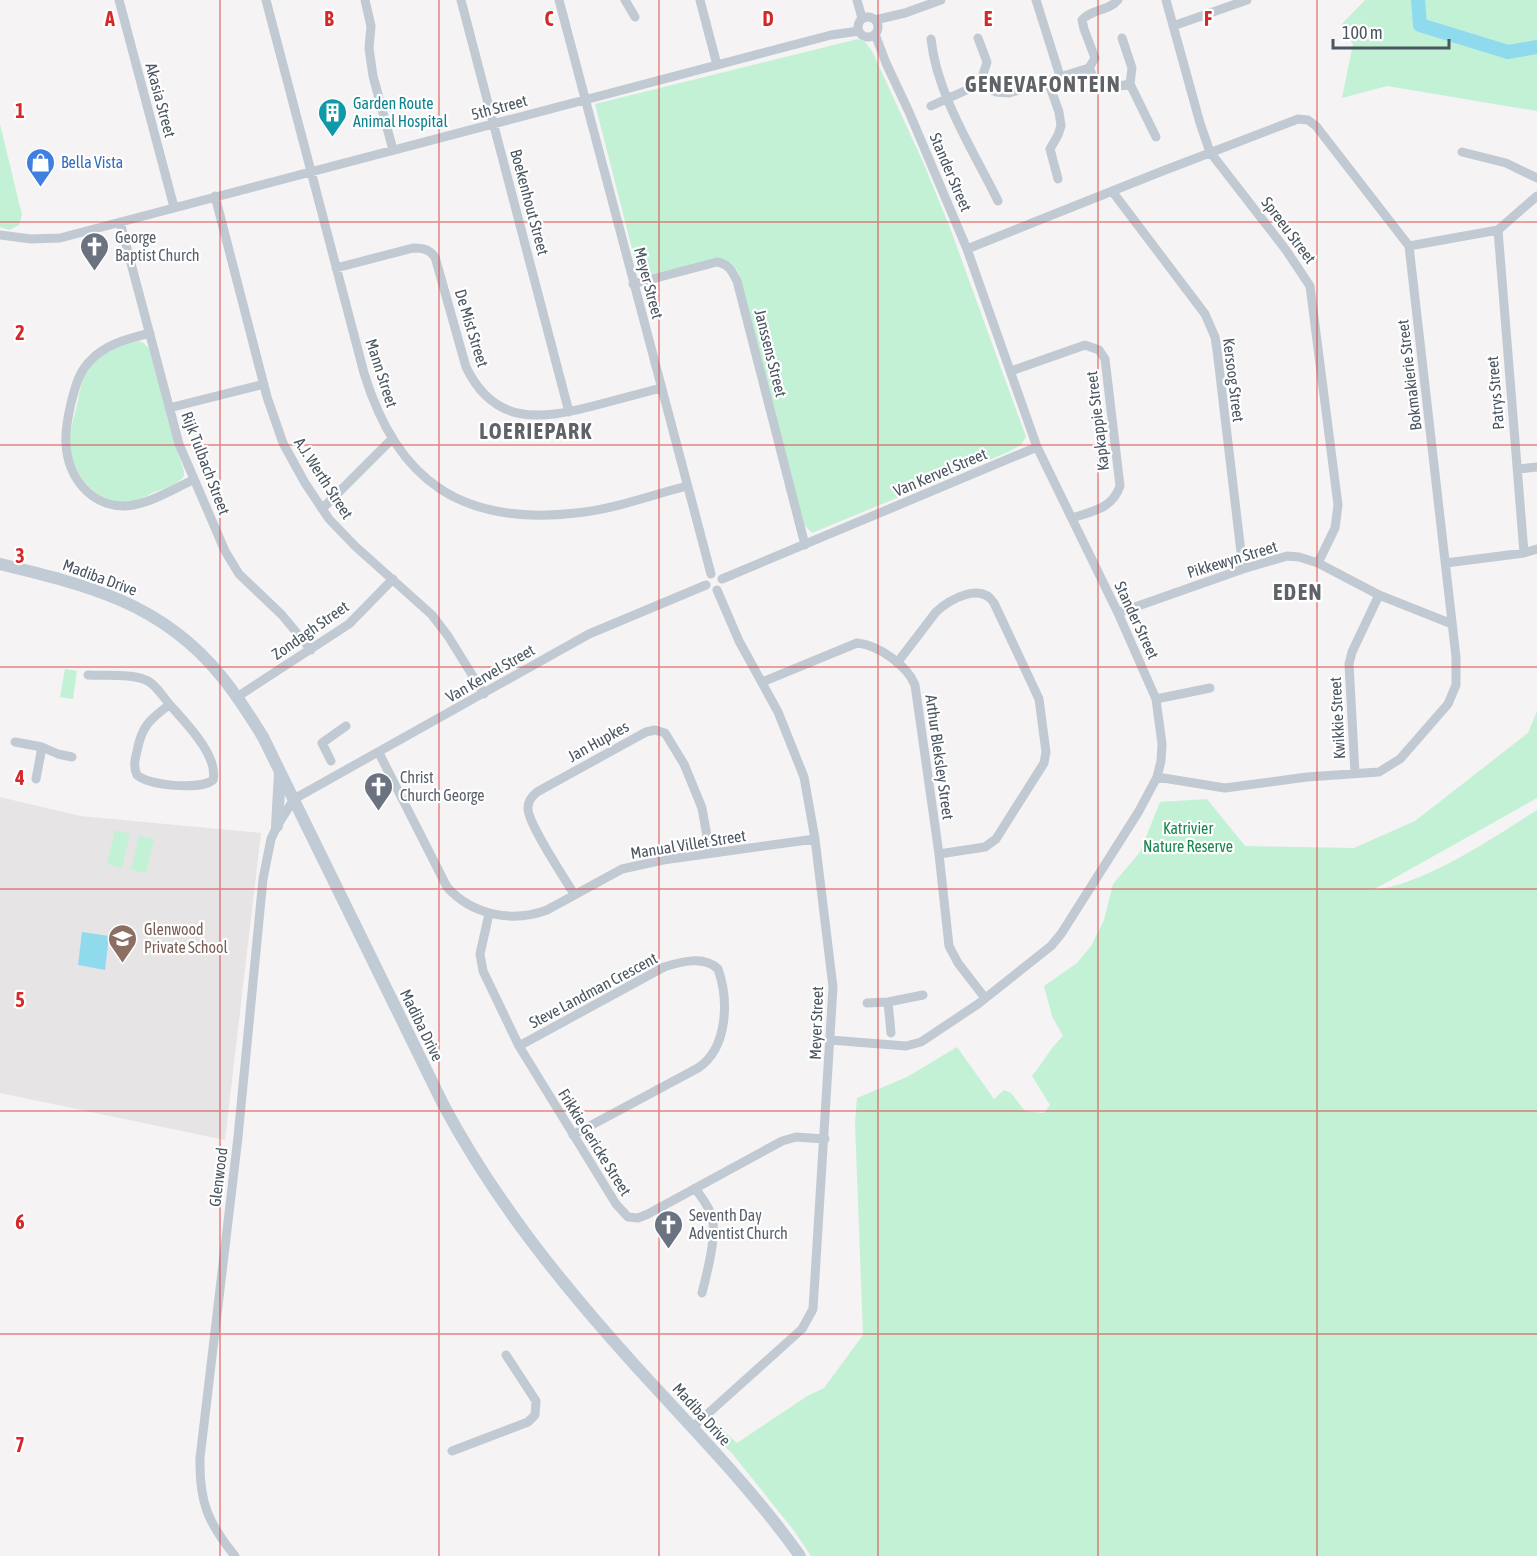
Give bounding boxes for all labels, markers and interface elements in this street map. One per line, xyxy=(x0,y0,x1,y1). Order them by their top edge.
text: A xyxy=(104,7,115,30)
text: B xyxy=(324,7,334,30)
text: C xyxy=(545,7,554,30)
text: D xyxy=(762,7,774,30)
text: E xyxy=(984,7,993,30)
text: F xyxy=(1204,7,1212,30)
scale bar xyxy=(1333,12,1448,50)
text: 100 m xyxy=(1342,22,1383,43)
street label: Akasia Street xyxy=(142,61,180,140)
district label: GENEVAFONTEIN xyxy=(965,71,1121,97)
street label: 5th Street xyxy=(469,91,529,123)
place label: Garden Route Animal Hospital xyxy=(353,94,448,131)
building icon: Garden Route Animal Hospital xyxy=(316,96,348,138)
text: 1 xyxy=(15,99,25,122)
street label: Stander Street xyxy=(926,130,976,214)
shop icon: Bella Vista xyxy=(24,146,56,188)
street label: Boekenhout Street xyxy=(507,147,553,257)
place label: Bella Vista xyxy=(61,153,123,171)
street label: Spreeu Street xyxy=(1257,193,1320,268)
place label: George Baptist Church xyxy=(115,228,199,265)
church icon: George Baptist Church xyxy=(78,230,110,272)
street label: Meyer Street xyxy=(630,245,667,321)
street label: De Mist Street xyxy=(452,287,492,369)
street label: Janssens Street xyxy=(751,307,791,399)
street label: Bokmakierie Street xyxy=(1393,318,1425,431)
text: 2 xyxy=(15,321,25,344)
street label: Mann Street xyxy=(362,336,402,410)
street label: Kersoog Street xyxy=(1219,337,1248,423)
street label: Patrys Street xyxy=(1483,355,1508,431)
street label: Kapkappie Street xyxy=(1082,370,1113,472)
street label: Rijk Tulbach Street xyxy=(177,409,234,518)
district label: LOERIEPARK xyxy=(479,418,593,444)
street label: A.J. Werth Street xyxy=(291,434,357,522)
street label: Van Kervel Street xyxy=(891,444,990,500)
street label: Pikkewyn Street xyxy=(1185,537,1280,582)
text: 3 xyxy=(15,544,25,567)
street label: Madiba Drive xyxy=(60,555,140,599)
street label: Stander Street xyxy=(1111,578,1163,662)
district label: EDEN xyxy=(1273,579,1323,605)
street label: Zondagh Street xyxy=(268,597,353,664)
street label: Van Kervel Street xyxy=(442,640,538,706)
street label: Kwikkie Street xyxy=(1326,676,1348,760)
street label: Arthur Bleksley Street xyxy=(921,693,958,821)
street label: Jan Hupkes xyxy=(564,717,632,766)
text: 4 xyxy=(14,766,25,789)
place label: Christ Church George xyxy=(400,768,485,805)
church icon: Christ Church George xyxy=(363,770,395,812)
park label: Katrivier Nature Reserve xyxy=(1143,819,1233,855)
street label: Manual Villet Street xyxy=(629,826,747,862)
place label: Glenwood Private School xyxy=(144,920,228,956)
school or university icon: Glenwood Private School xyxy=(107,922,139,964)
street label: Steve Landman Crescent xyxy=(526,948,660,1031)
street label: Madiba Drive xyxy=(397,986,447,1064)
street label: Meyer Street xyxy=(806,986,827,1060)
text: 5 xyxy=(15,988,25,1011)
street label: Frikkie Gericke Street xyxy=(555,1085,635,1199)
street label: Glenwood xyxy=(205,1146,231,1208)
place label: Seventh Day Adventist Church xyxy=(689,1206,788,1242)
church icon: Seventh Day Adventist Church xyxy=(652,1208,684,1250)
text: 6 xyxy=(15,1210,25,1233)
street label: Madiba Drive xyxy=(669,1379,735,1449)
text: 7 xyxy=(15,1433,25,1456)

